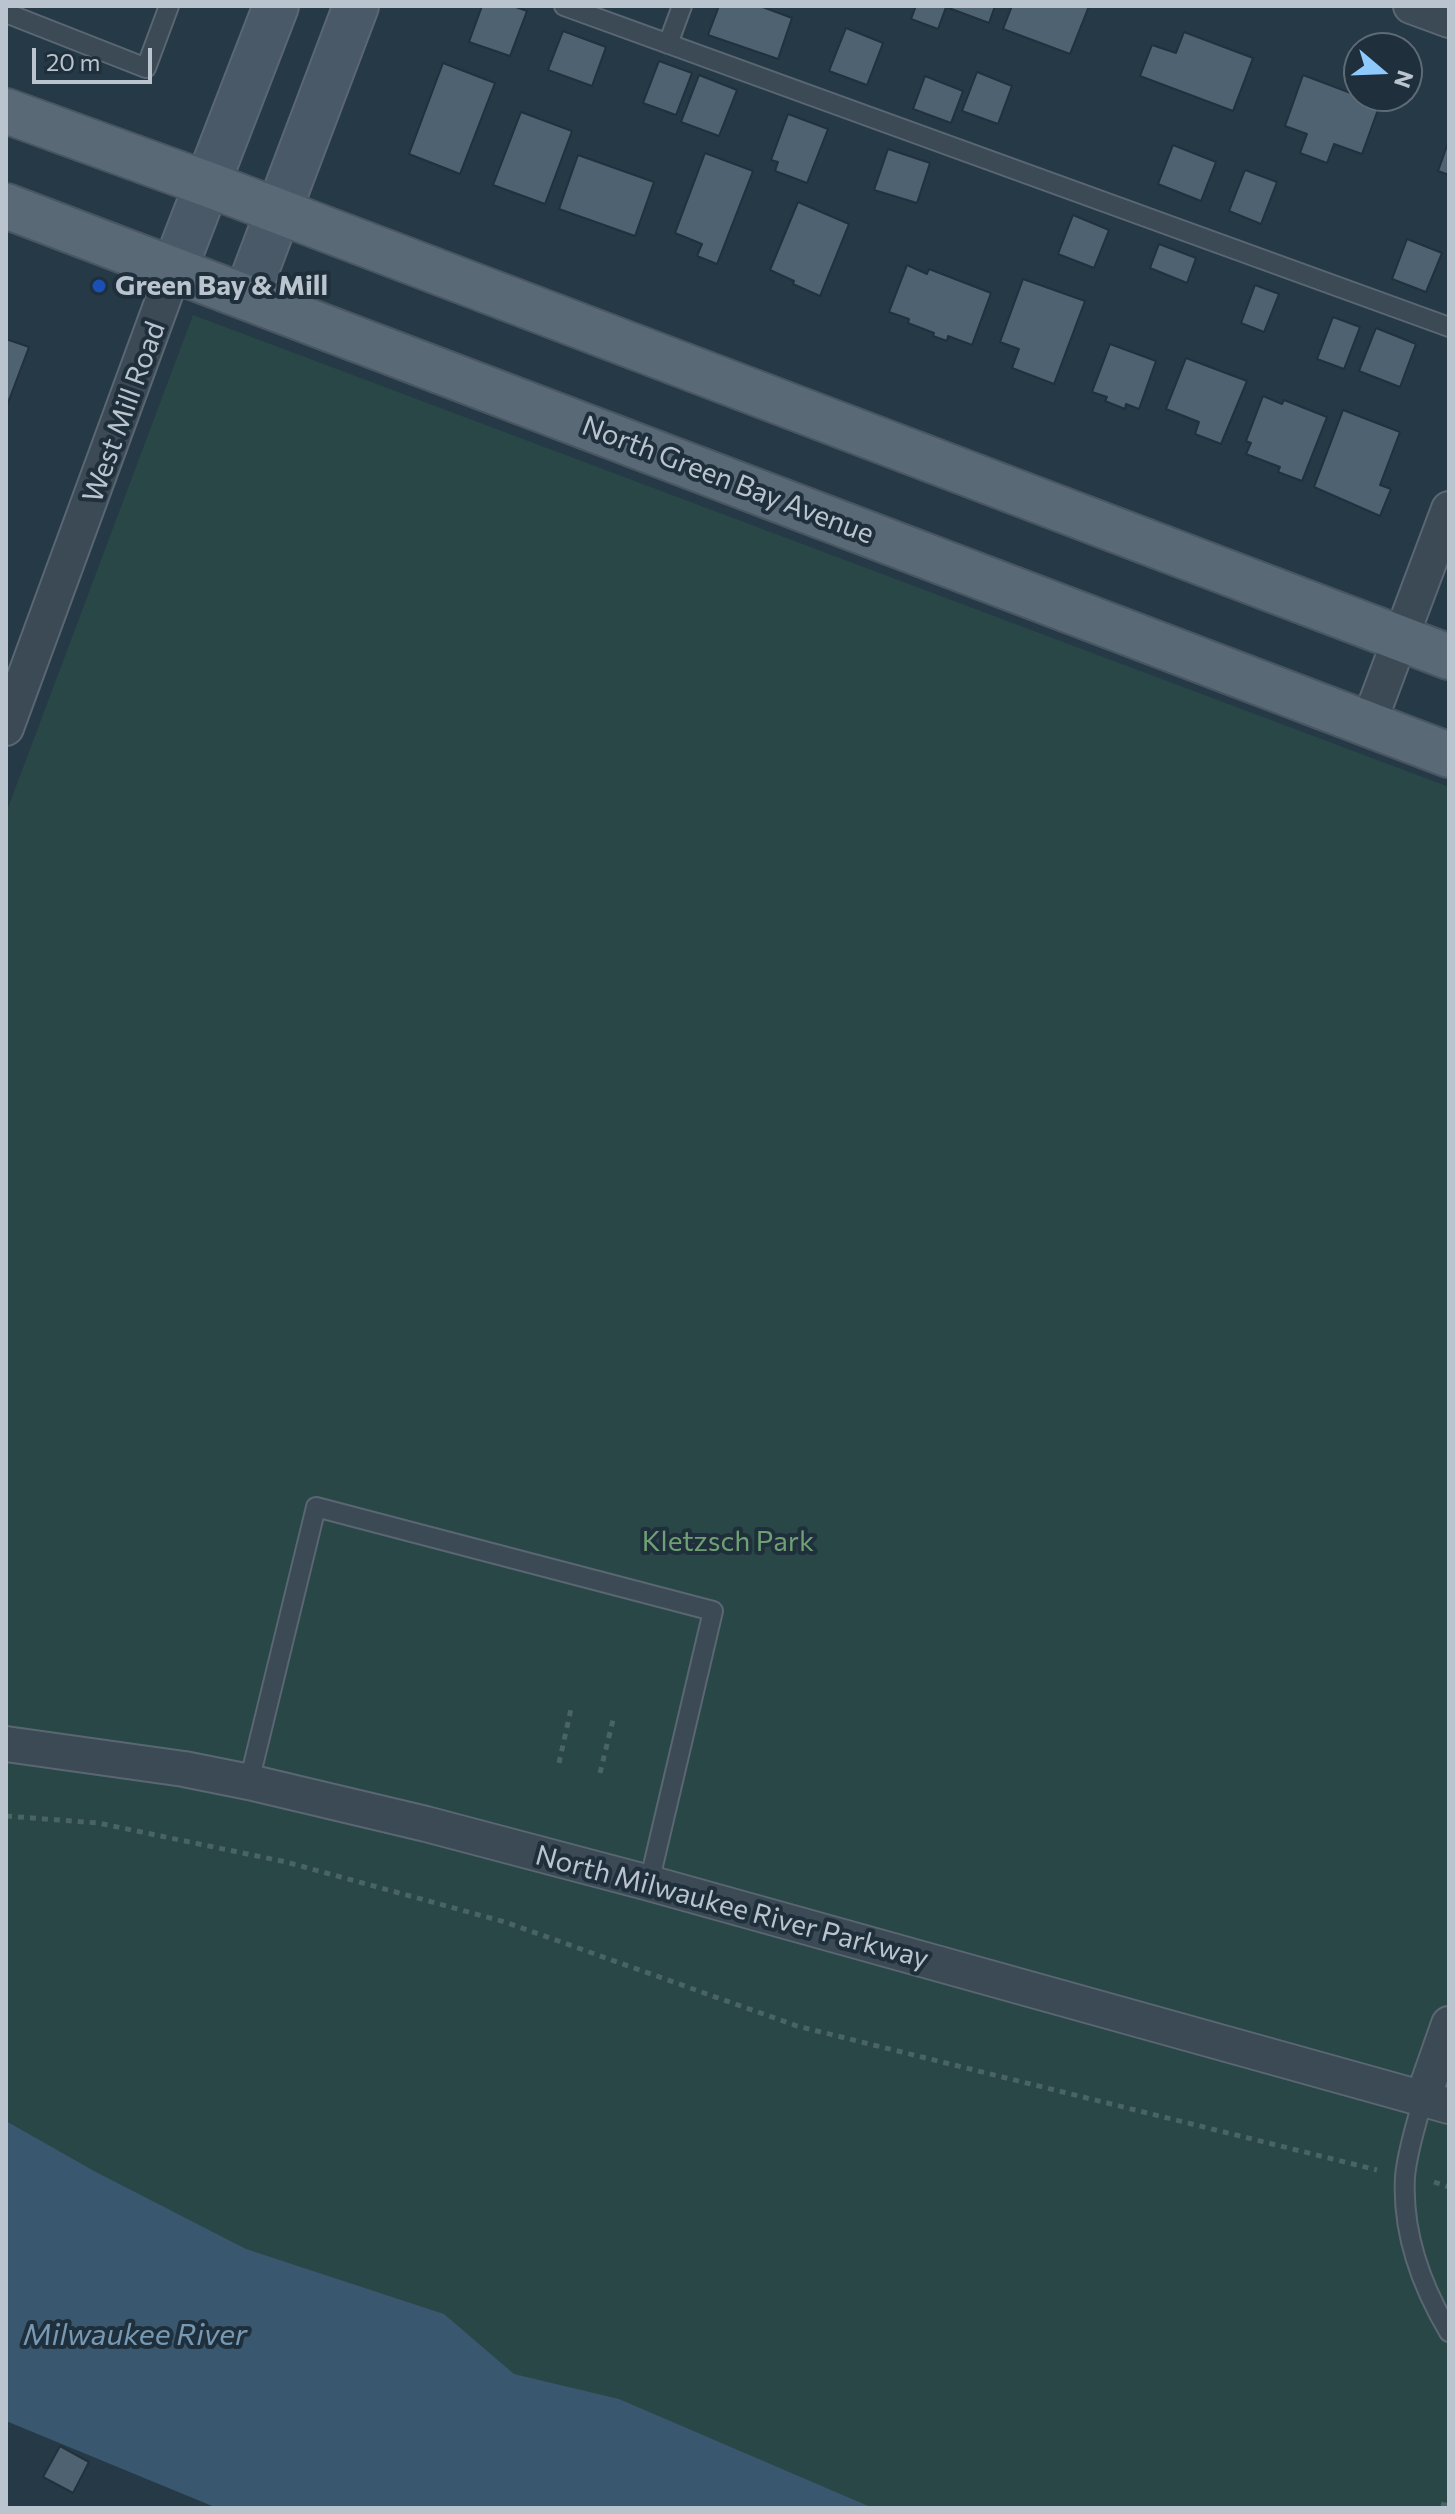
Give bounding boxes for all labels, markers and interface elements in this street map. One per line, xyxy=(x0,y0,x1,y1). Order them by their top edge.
scale bar xyxy=(36,32,156,82)
north arrow xyxy=(1343,32,1423,112)
text: 20 m xyxy=(46,47,100,76)
text: N xyxy=(1389,67,1420,92)
place label: Green Bay & Mill xyxy=(115,269,328,303)
marker: Green Bay & Mill xyxy=(90,277,108,295)
street label: West Mill Road xyxy=(76,317,172,507)
street label: North Green Bay Avenue xyxy=(577,409,879,551)
park label: Kletzsch Park xyxy=(642,1525,814,1559)
street label: North Milwaukee River Parkway xyxy=(532,1838,932,1976)
water label: Milwaukee River xyxy=(23,2317,247,2353)

